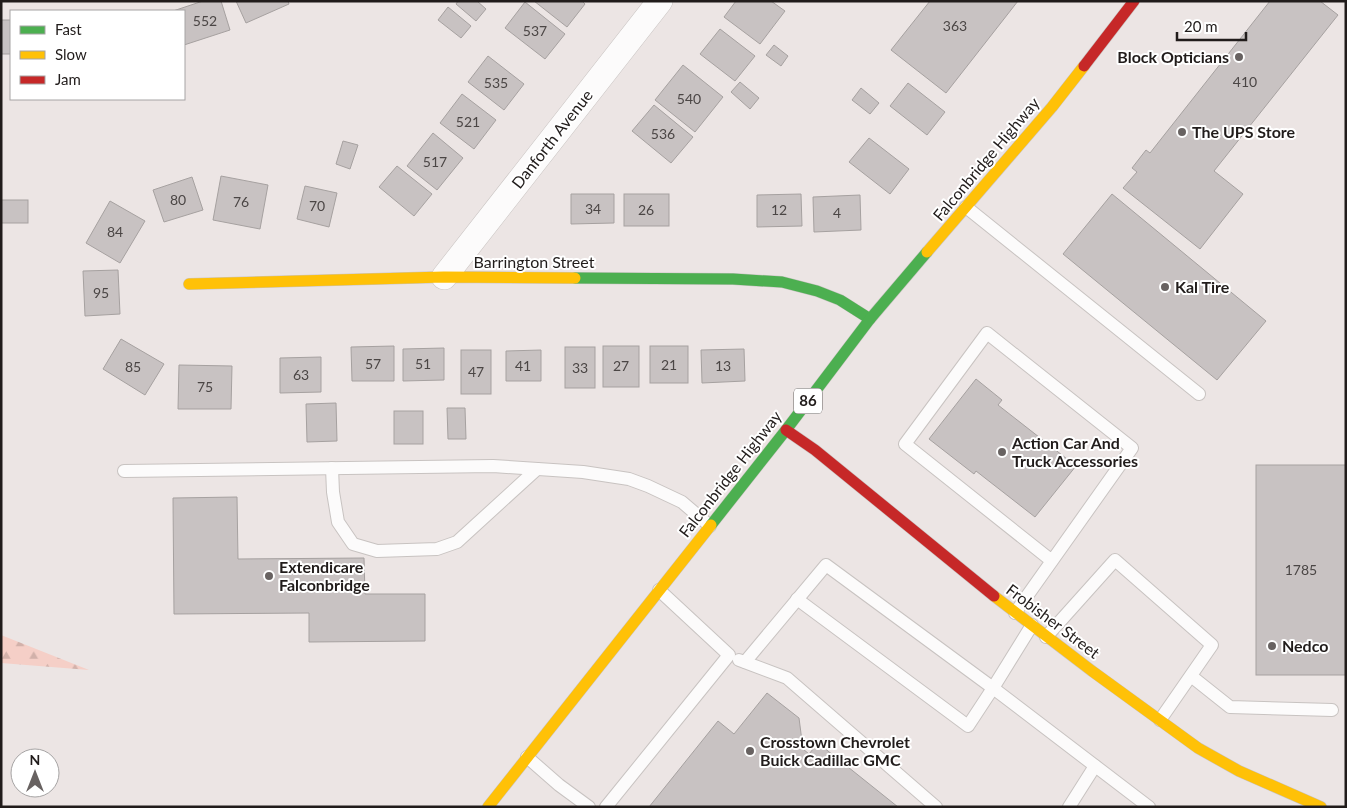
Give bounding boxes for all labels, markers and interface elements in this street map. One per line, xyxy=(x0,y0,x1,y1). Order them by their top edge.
legend xyxy=(10,10,185,100)
scale bar xyxy=(1177,10,1246,42)
house number: 552 xyxy=(193,12,217,29)
house number: 363 xyxy=(943,17,967,34)
text: 20 m xyxy=(1184,17,1218,35)
text: Fast xyxy=(55,20,82,38)
house number: 537 xyxy=(523,22,547,39)
text: Slow xyxy=(55,45,87,63)
place label: Block Opticians xyxy=(1117,47,1229,66)
marker: Block Opticians xyxy=(1233,51,1245,63)
text: Jam xyxy=(55,70,81,88)
house number: 410 xyxy=(1233,73,1257,90)
house number: 535 xyxy=(484,74,508,91)
street label: Danforth Avenue xyxy=(507,86,596,192)
house number: 540 xyxy=(677,90,701,107)
street label: Falconbridge Highway xyxy=(928,93,1043,224)
house number: 521 xyxy=(456,113,480,130)
place label: The UPS Store xyxy=(1192,122,1296,141)
house number: 536 xyxy=(651,125,675,142)
marker: The UPS Store xyxy=(1176,126,1188,138)
house number: 517 xyxy=(423,153,447,170)
house number: 80 xyxy=(170,191,186,208)
house number: 76 xyxy=(233,193,249,210)
house number: 70 xyxy=(309,197,325,214)
house number: 34 xyxy=(585,200,601,217)
house number: 26 xyxy=(638,201,654,218)
house number: 12 xyxy=(771,201,787,218)
house number: 4 xyxy=(833,204,841,221)
house number: 84 xyxy=(107,223,123,240)
street label: Barrington Street xyxy=(474,252,595,271)
place label: Kal Tire xyxy=(1175,277,1230,296)
marker: Kal Tire xyxy=(1159,281,1171,293)
house number: 95 xyxy=(93,284,109,301)
house number: 57 xyxy=(365,355,381,372)
house number: 51 xyxy=(415,355,431,372)
house number: 21 xyxy=(661,356,677,373)
house number: 41 xyxy=(515,357,531,374)
house number: 27 xyxy=(613,357,629,374)
house number: 13 xyxy=(715,357,731,374)
house number: 85 xyxy=(125,358,141,375)
house number: 33 xyxy=(572,359,588,376)
house number: 47 xyxy=(468,363,484,380)
house number: 63 xyxy=(293,366,309,383)
house number: 75 xyxy=(197,378,213,395)
road number: 86 xyxy=(794,388,822,414)
street label: Falconbridge Highway xyxy=(674,406,785,541)
place label: Action Car And Truck Accessories xyxy=(1011,433,1138,470)
marker: Action Car And Truck Accessories xyxy=(996,446,1008,458)
place label: Extendicare Falconbridge xyxy=(279,557,370,594)
house number: 1785 xyxy=(1285,561,1317,578)
marker: Extendicare Falconbridge xyxy=(263,570,275,582)
street label: Frobisher Street xyxy=(1003,579,1104,662)
place label: Nedco xyxy=(1282,636,1328,655)
marker: Nedco xyxy=(1266,640,1278,652)
place label: Crosstown Chevrolet Buick Cadillac GMC xyxy=(760,732,910,769)
marker: Crosstown Chevrolet Buick Cadillac GMC xyxy=(744,745,756,757)
north arrow xyxy=(10,748,60,798)
text: N xyxy=(30,751,40,768)

